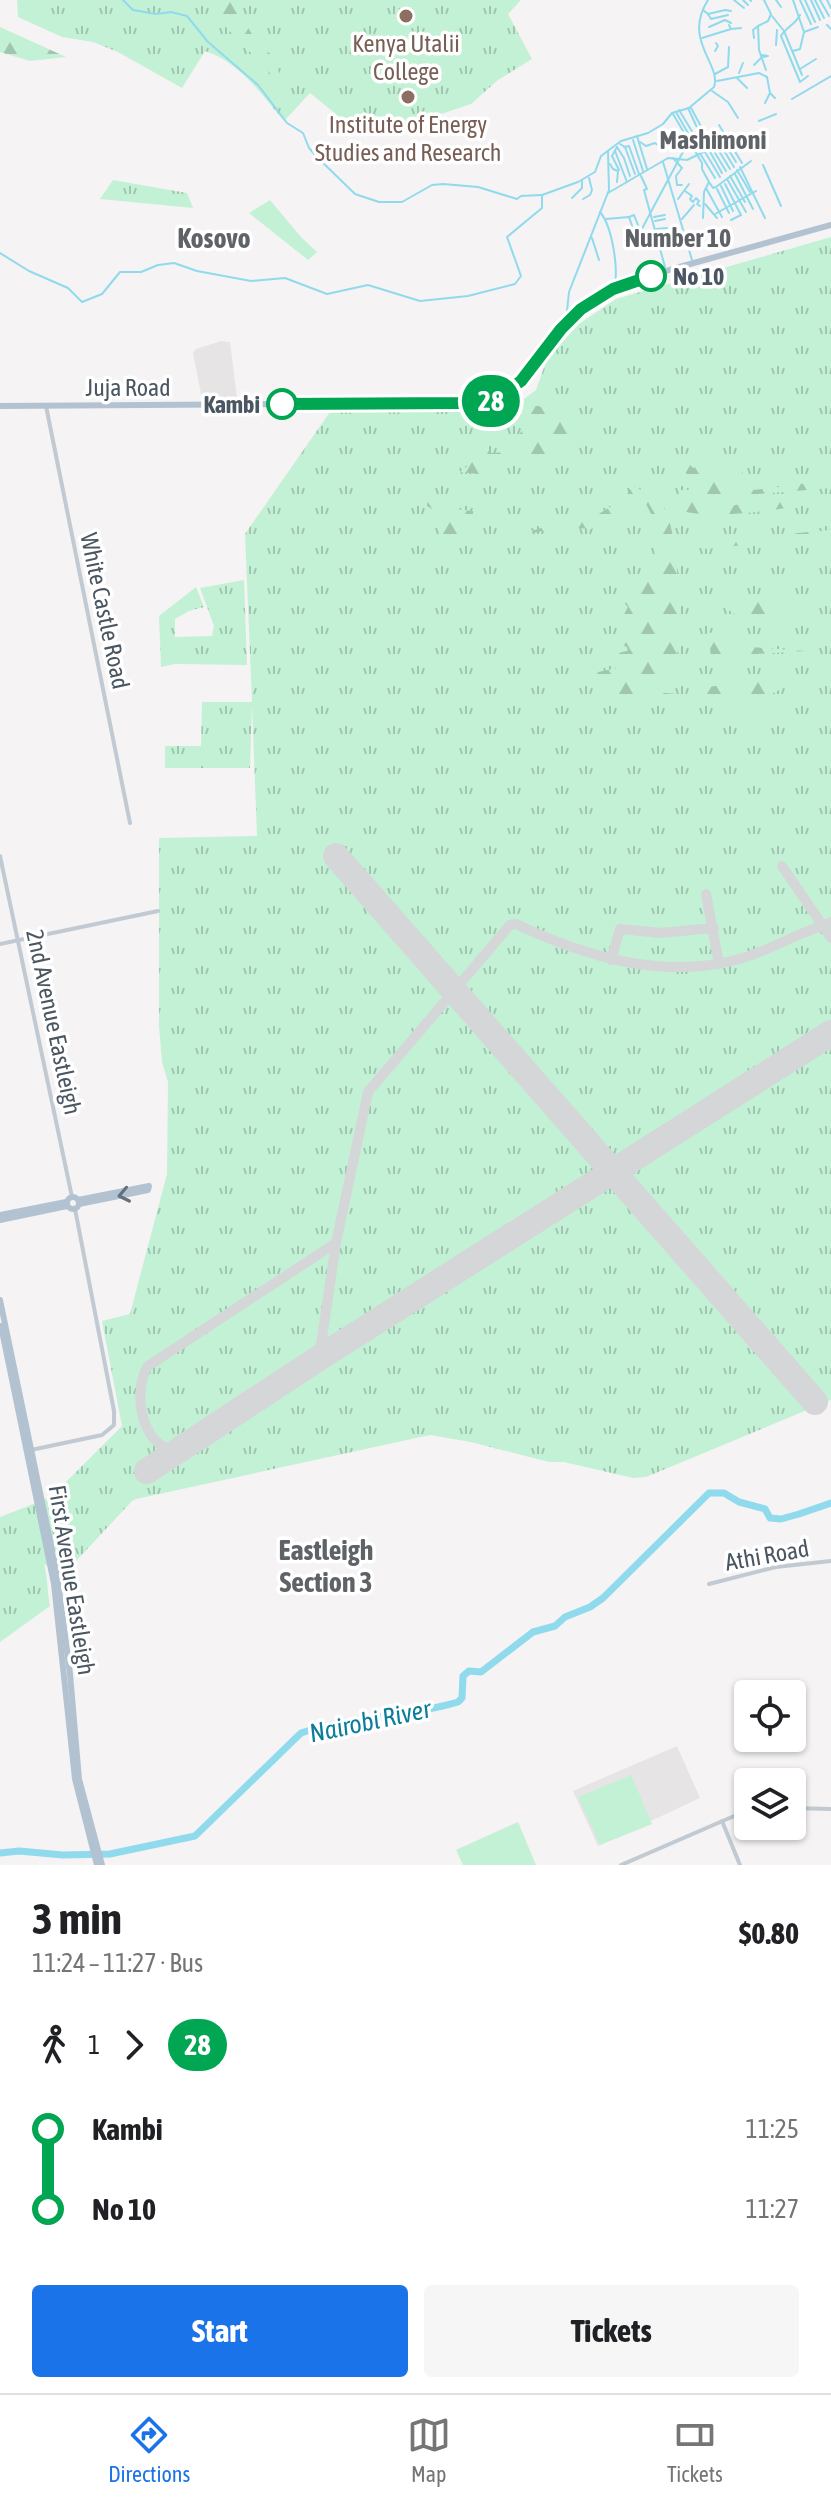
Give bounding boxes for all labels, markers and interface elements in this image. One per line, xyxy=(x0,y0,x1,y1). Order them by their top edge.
marker: Kenya Utalii College xyxy=(397,7,415,25)
place label: Kenya Utalii College xyxy=(352,30,460,85)
marker: Institute of Energy Studies and Research xyxy=(399,88,417,106)
place label: Institute of Energy Studies and Research xyxy=(315,111,501,166)
district label: Mashimoni xyxy=(660,125,766,155)
district label: Kosovo xyxy=(177,222,251,254)
district label: Number 10 xyxy=(625,223,731,253)
marker: No 10 xyxy=(636,261,666,291)
place label: No 10 xyxy=(673,263,724,290)
street label: Juja Road xyxy=(85,374,171,401)
line badge: 28 xyxy=(455,375,527,427)
text: 28 xyxy=(478,385,504,417)
marker: Kambi xyxy=(267,389,297,419)
place label: Kambi xyxy=(203,391,260,418)
street label: White Castle Road xyxy=(75,530,135,692)
street label: 2nd Avenue Eastleigh xyxy=(21,927,87,1117)
one-way arrow xyxy=(118,1186,131,1203)
street label: First Avenue Eastleigh xyxy=(44,1483,100,1677)
district label: Eastleigh Section 3 xyxy=(279,1534,373,1598)
street label: Athi Road xyxy=(723,1534,811,1576)
map controls xyxy=(734,1680,806,1840)
button: locate xyxy=(734,1680,806,1752)
water label: Nairobi River xyxy=(307,1693,435,1748)
button: layers xyxy=(734,1768,806,1840)
text: 3 min xyxy=(32,1893,122,1943)
text: $0.80 xyxy=(739,1916,799,1950)
text: 11:24 – 11:27 · Bus xyxy=(32,1948,203,1978)
icon: walk xyxy=(32,2023,76,2067)
icon: forward xyxy=(112,2023,156,2067)
text: 28 xyxy=(184,2029,211,2061)
text: 1 xyxy=(88,2030,100,2060)
text: Kambi xyxy=(92,2112,163,2146)
text: 11:25 xyxy=(745,2114,799,2144)
text: No 10 xyxy=(92,2192,156,2226)
text: 11:27 xyxy=(745,2194,799,2224)
button: Start xyxy=(32,2285,408,2377)
button: Tickets xyxy=(424,2285,799,2377)
tab: Directions xyxy=(108,2413,190,2487)
tab: Map xyxy=(407,2413,451,2487)
tab: Tickets xyxy=(667,2413,723,2487)

